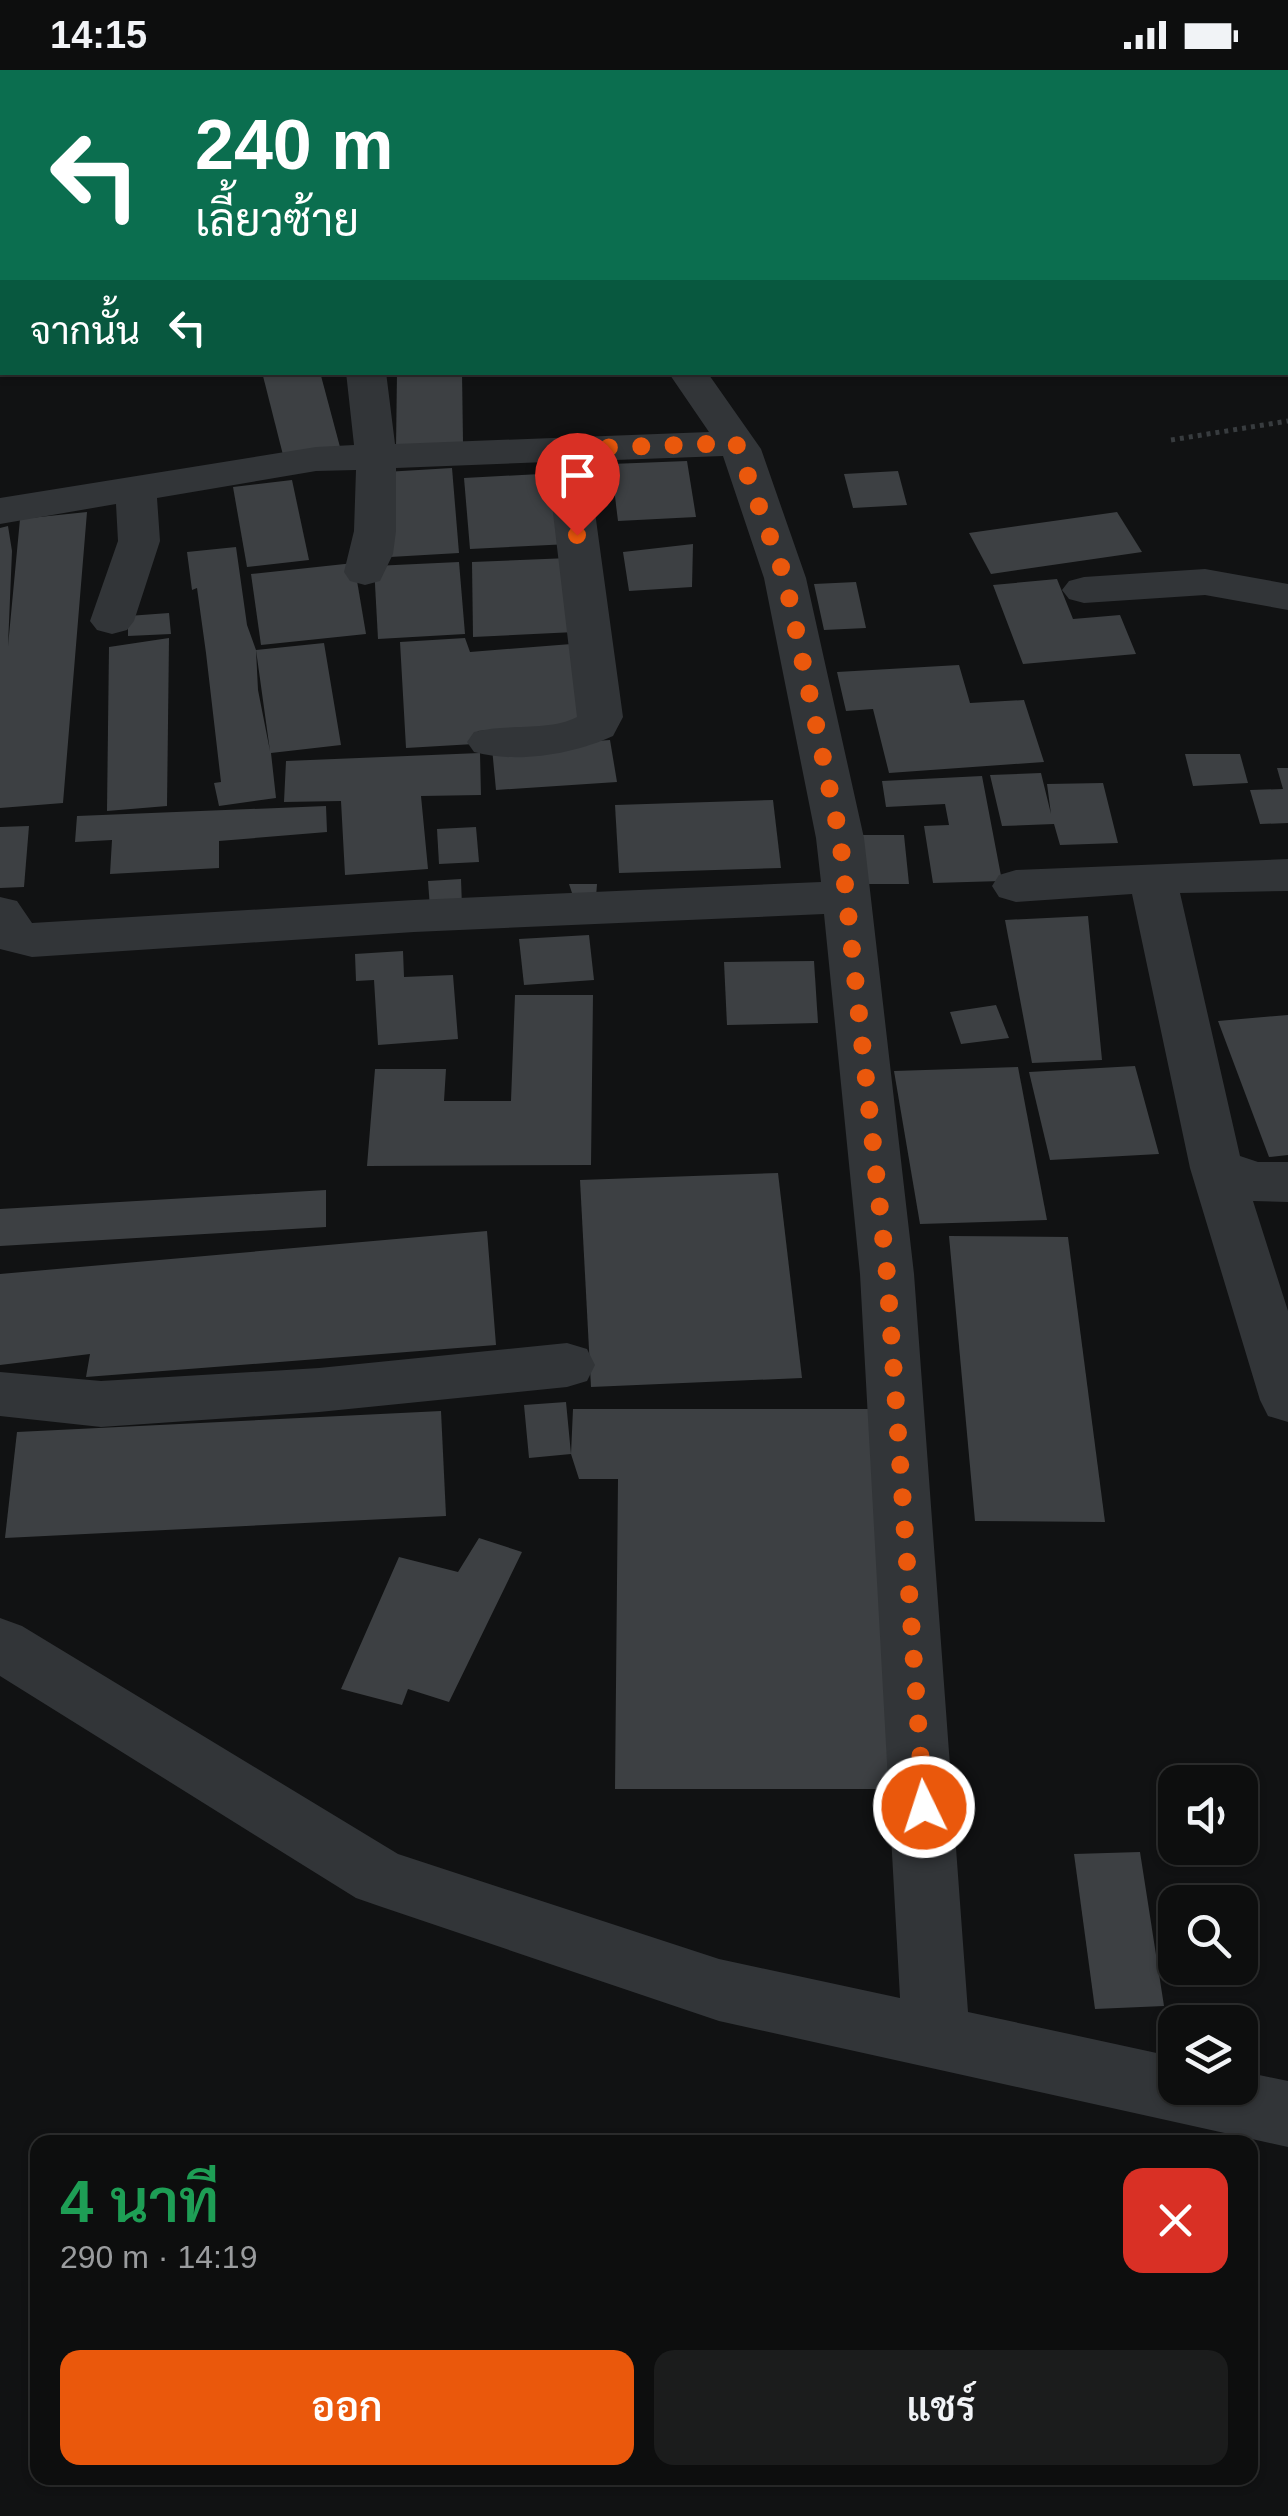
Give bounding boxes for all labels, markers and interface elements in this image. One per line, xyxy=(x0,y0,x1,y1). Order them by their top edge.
text: 14:15 xyxy=(50,14,147,56)
text: 240 m xyxy=(195,106,393,184)
icon: left xyxy=(30,110,160,240)
text: เลี้ยวซ้าย xyxy=(195,195,359,246)
icon: left xyxy=(160,300,215,355)
text: จากนั้น xyxy=(30,310,140,352)
pin xyxy=(535,433,620,536)
icon: arrive xyxy=(550,448,605,503)
position arrow xyxy=(872,1755,976,1859)
map controls xyxy=(1158,1765,1258,2105)
button: sound xyxy=(1158,1765,1258,1865)
button: search xyxy=(1158,1885,1258,1985)
button: layers xyxy=(1158,2005,1258,2105)
text: 4 นาที xyxy=(60,2168,219,2235)
button: close xyxy=(1123,2168,1228,2273)
text: 290 m · 14:19 xyxy=(60,2239,257,2275)
button: ออก xyxy=(60,2350,634,2465)
button: แชร์ xyxy=(654,2350,1228,2465)

